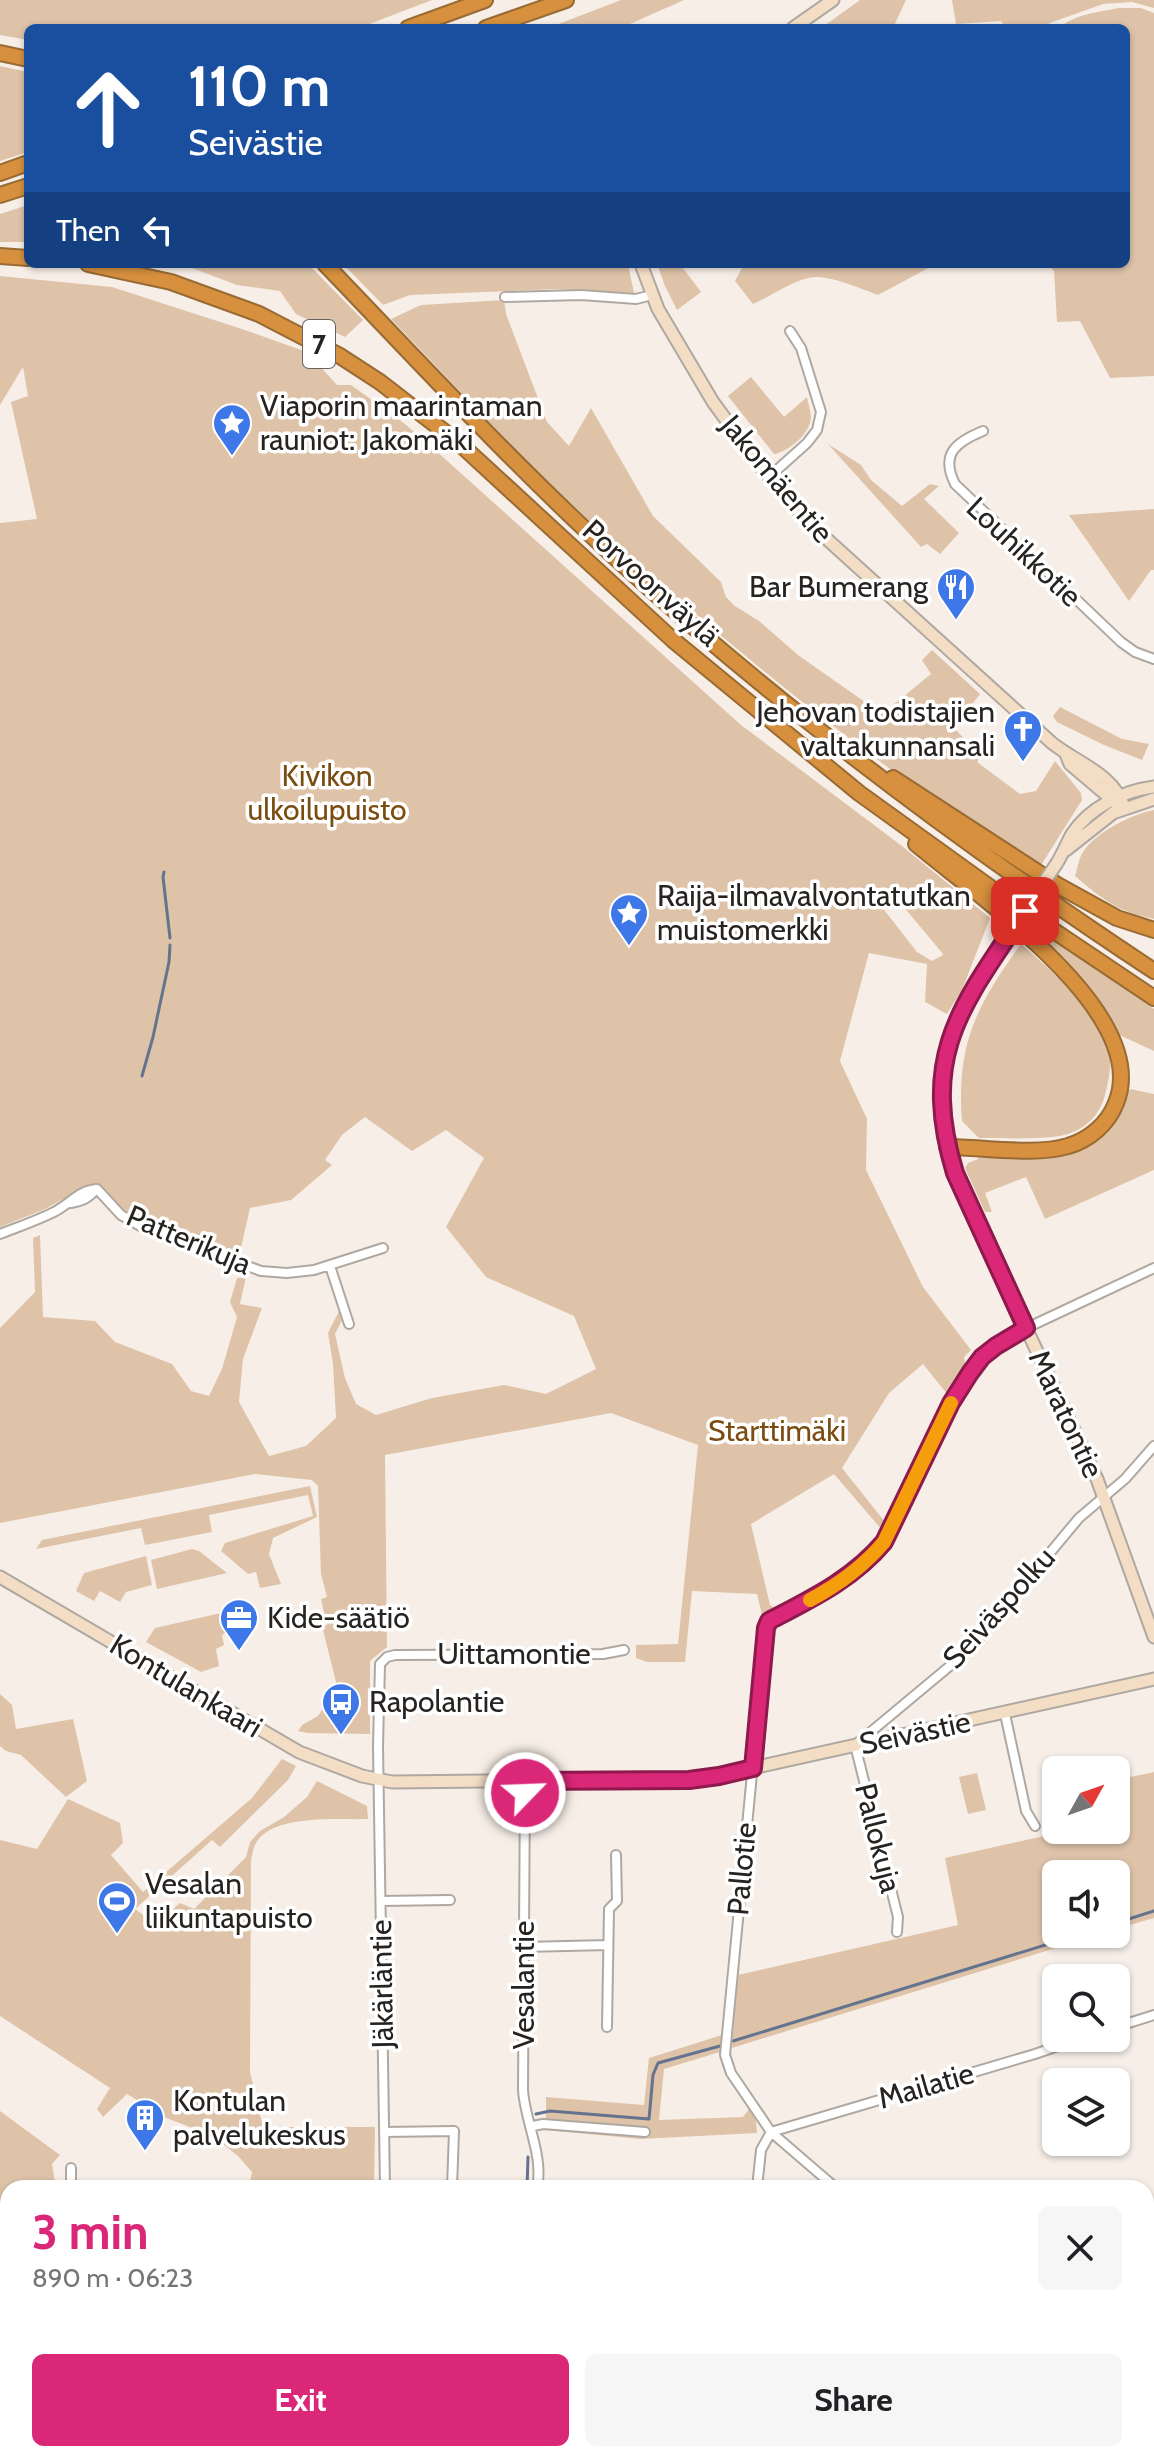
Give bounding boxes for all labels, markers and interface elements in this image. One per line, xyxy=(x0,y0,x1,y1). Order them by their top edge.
text: 110 m xyxy=(188,52,330,120)
icon: ahead xyxy=(56,56,160,160)
text: Seivästie xyxy=(188,120,323,164)
icon: left xyxy=(136,208,180,252)
text: Then xyxy=(56,212,120,249)
road number: 7 xyxy=(303,320,335,368)
place label: Viaporin maarintaman rauniot: Jakomäki xyxy=(260,387,542,458)
place icon: Viaporin maarintaman rauniot: Jakomäki xyxy=(211,402,253,457)
street label: Jakomäentie xyxy=(713,406,842,550)
street label: Louhikkotie xyxy=(959,489,1090,614)
street label: Porvoonväylä xyxy=(575,511,728,654)
restaurant icon: Bar Bumerang xyxy=(935,566,977,621)
place label: Bar Bumerang xyxy=(749,568,929,605)
place label: Jehovan todistajien valtakunnansali xyxy=(755,693,995,764)
church icon: Jehovan todistajien valtakunnansali xyxy=(1002,708,1044,763)
park label: Kivikon ulkoilupuisto xyxy=(248,757,406,828)
place label: Raija-ilmavalvontatutkan muistomerkki xyxy=(657,877,971,948)
pin xyxy=(991,877,1059,945)
icon: arrive xyxy=(1003,889,1047,933)
place icon: Raija-ilmavalvontatutkan muistomerkki xyxy=(608,892,650,947)
street label: Patterikuja xyxy=(121,1197,258,1283)
street label: Maratontie xyxy=(1021,1344,1112,1484)
park label: Starttimäki xyxy=(708,1412,846,1449)
street label: Seiväspolku xyxy=(935,1540,1063,1676)
office icon: Kide-säätiö xyxy=(218,1597,260,1652)
place label: Kide-säätiö xyxy=(267,1599,410,1636)
street label: Kontulankaari xyxy=(103,1626,269,1745)
street label: Uittamontie xyxy=(437,1635,591,1672)
bus stop icon: Rapolantie xyxy=(320,1681,362,1736)
place label: Rapolantie xyxy=(369,1683,504,1720)
street label: Seivästie xyxy=(856,1703,974,1762)
position arrow xyxy=(483,1751,567,1835)
north arrow xyxy=(1042,1756,1130,1844)
map controls xyxy=(1042,1756,1130,2156)
street label: Pallokuja xyxy=(847,1779,910,1897)
street label: Pallotie xyxy=(719,1821,764,1917)
button: sound xyxy=(1042,1860,1130,1948)
place label: Vesalan liikuntapuisto xyxy=(145,1865,313,1936)
sports icon: Vesalan liikuntapuisto xyxy=(96,1880,138,1935)
street label: Jäkärläntie xyxy=(362,1919,401,2050)
street label: Vesalantie xyxy=(505,1921,542,2049)
button: search xyxy=(1042,1964,1130,2052)
street label: Mailatie xyxy=(874,2054,978,2117)
button: layers xyxy=(1042,2068,1130,2156)
place label: Kontulan palvelukeskus xyxy=(173,2082,346,2153)
building icon: Kontulan palvelukeskus xyxy=(124,2097,166,2152)
text: 3 min xyxy=(32,2203,148,2261)
button: close xyxy=(1038,2206,1122,2290)
text: 890 m · 06:23 xyxy=(32,2262,193,2294)
button: Exit xyxy=(32,2354,569,2446)
button: Share xyxy=(585,2354,1122,2446)

